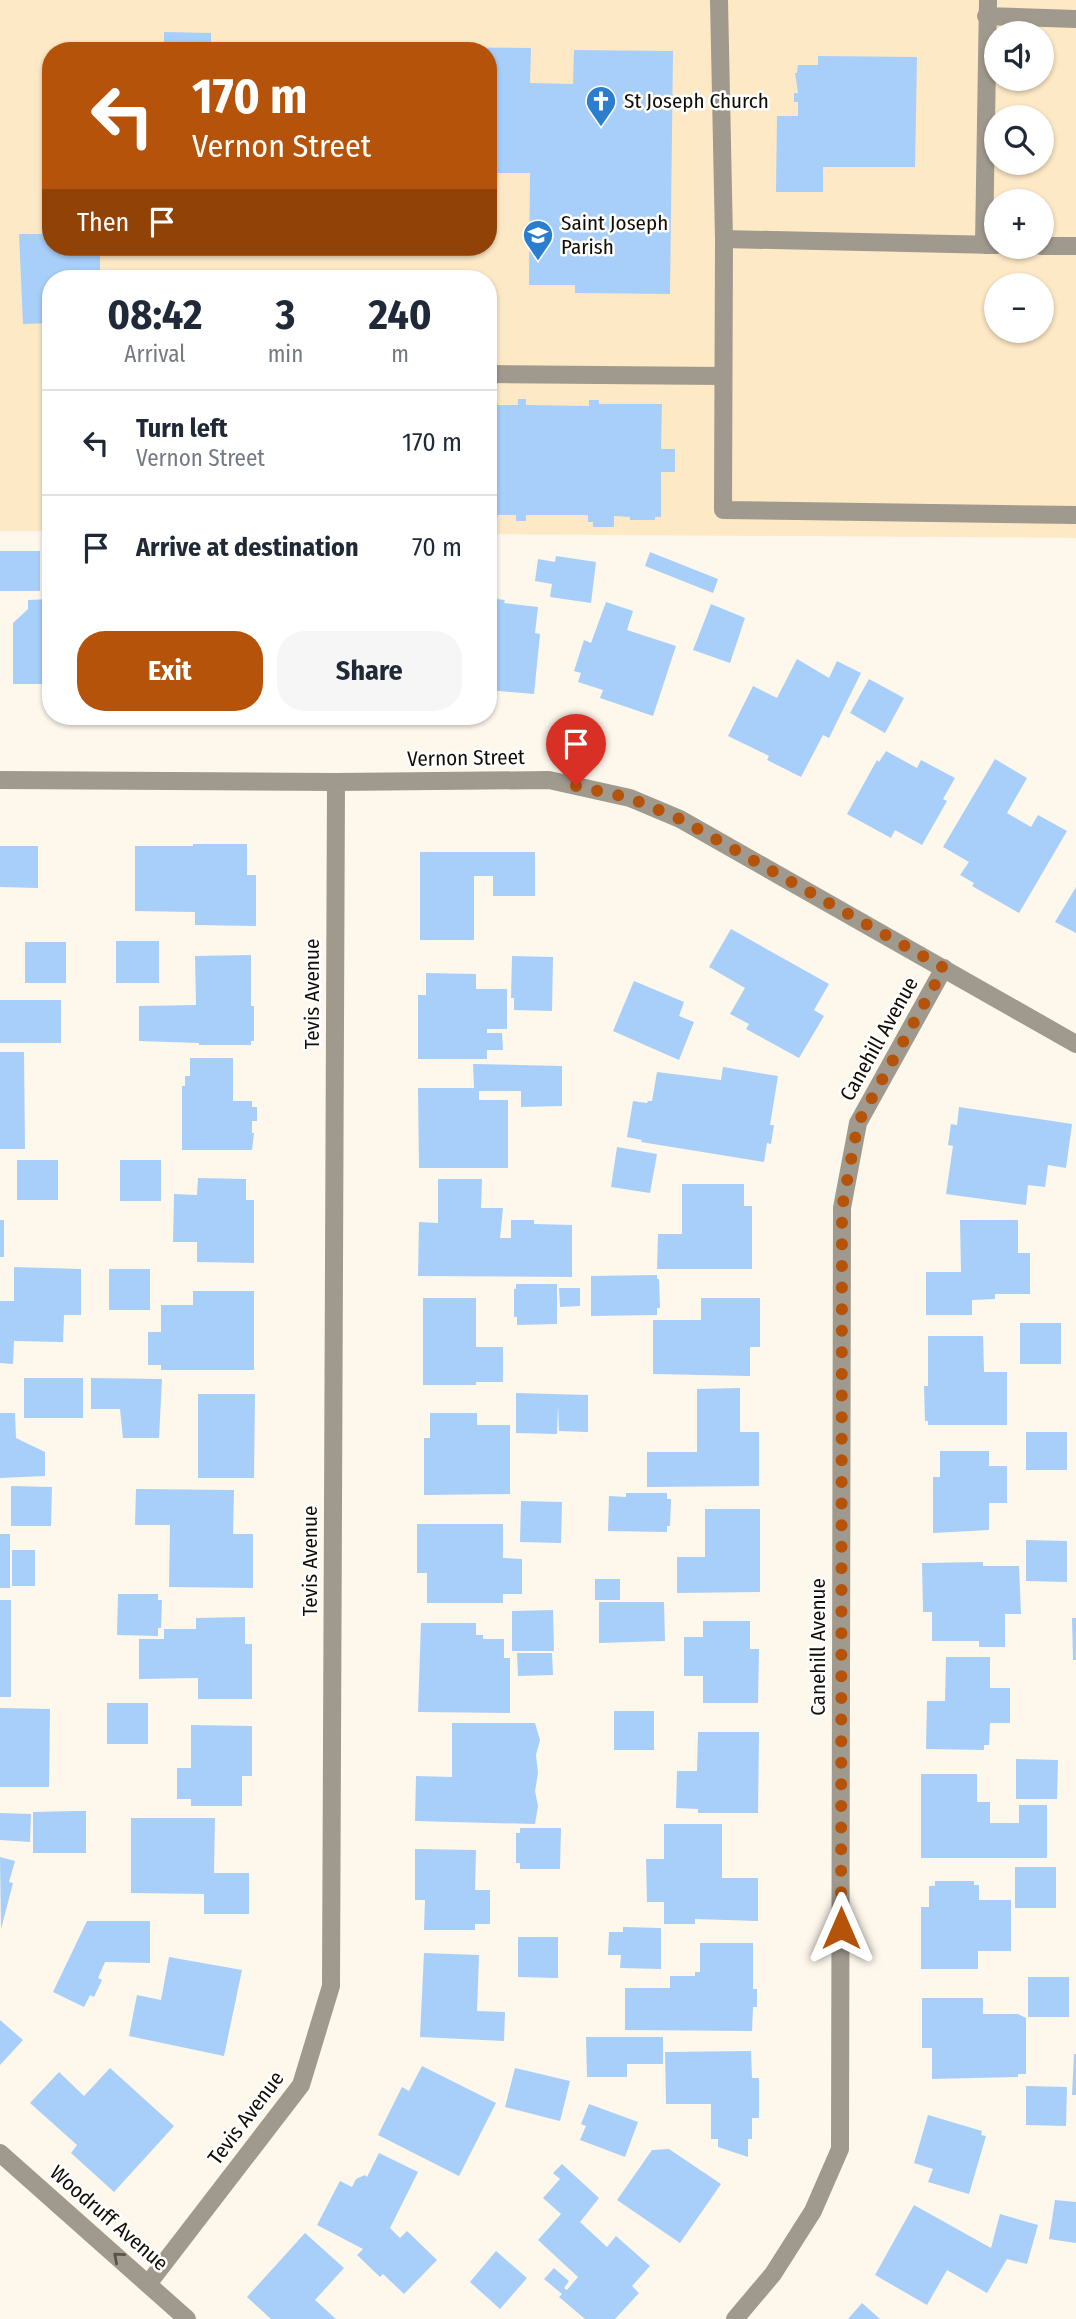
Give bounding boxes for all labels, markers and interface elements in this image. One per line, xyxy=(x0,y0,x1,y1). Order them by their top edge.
map controls xyxy=(984,21,1054,343)
button: sound xyxy=(984,21,1054,91)
text: 170 m xyxy=(192,67,308,126)
icon: left xyxy=(77,70,168,161)
church icon: St Joseph Church xyxy=(584,84,618,128)
place label: St Joseph Church xyxy=(624,88,769,114)
button: search xyxy=(984,105,1054,175)
text: Vernon Street xyxy=(192,127,371,165)
button: + xyxy=(984,189,1054,259)
icon: arrive xyxy=(143,203,181,241)
text: Then xyxy=(77,207,129,238)
place label: Saint Joseph Parish xyxy=(561,210,668,260)
school or university icon: Saint Joseph Parish xyxy=(521,218,555,262)
button: − xyxy=(984,273,1054,343)
text: 08:42 xyxy=(107,290,202,340)
text: 3 xyxy=(276,290,295,340)
text: 240 xyxy=(369,290,432,340)
text: Arrival xyxy=(124,340,185,368)
text: min xyxy=(268,340,303,368)
text: m xyxy=(391,340,409,368)
text: Turn left xyxy=(136,413,228,444)
icon: left xyxy=(77,424,115,462)
text: 170 m xyxy=(402,427,462,458)
text: Vernon Street xyxy=(136,444,265,472)
icon: arrive xyxy=(77,529,115,567)
text: Arrive at destination xyxy=(136,532,359,563)
text: 70 m xyxy=(412,532,462,563)
button: Exit xyxy=(77,631,263,711)
button: Share xyxy=(277,631,462,711)
pin xyxy=(546,714,606,786)
icon: arrive xyxy=(557,725,595,763)
street label: Vernon Street xyxy=(407,744,525,772)
street label: Tevis Avenue xyxy=(299,939,325,1049)
street label: Canehill Avenue xyxy=(834,972,924,1106)
street label: Tevis Avenue xyxy=(297,1506,323,1616)
street label: Canehill Avenue xyxy=(805,1578,831,1716)
position arrow xyxy=(804,1891,878,1965)
street label: Tevis Avenue xyxy=(202,2066,290,2170)
street label: Woodruff Avenue xyxy=(45,2160,173,2276)
one-way arrow xyxy=(113,2253,126,2265)

